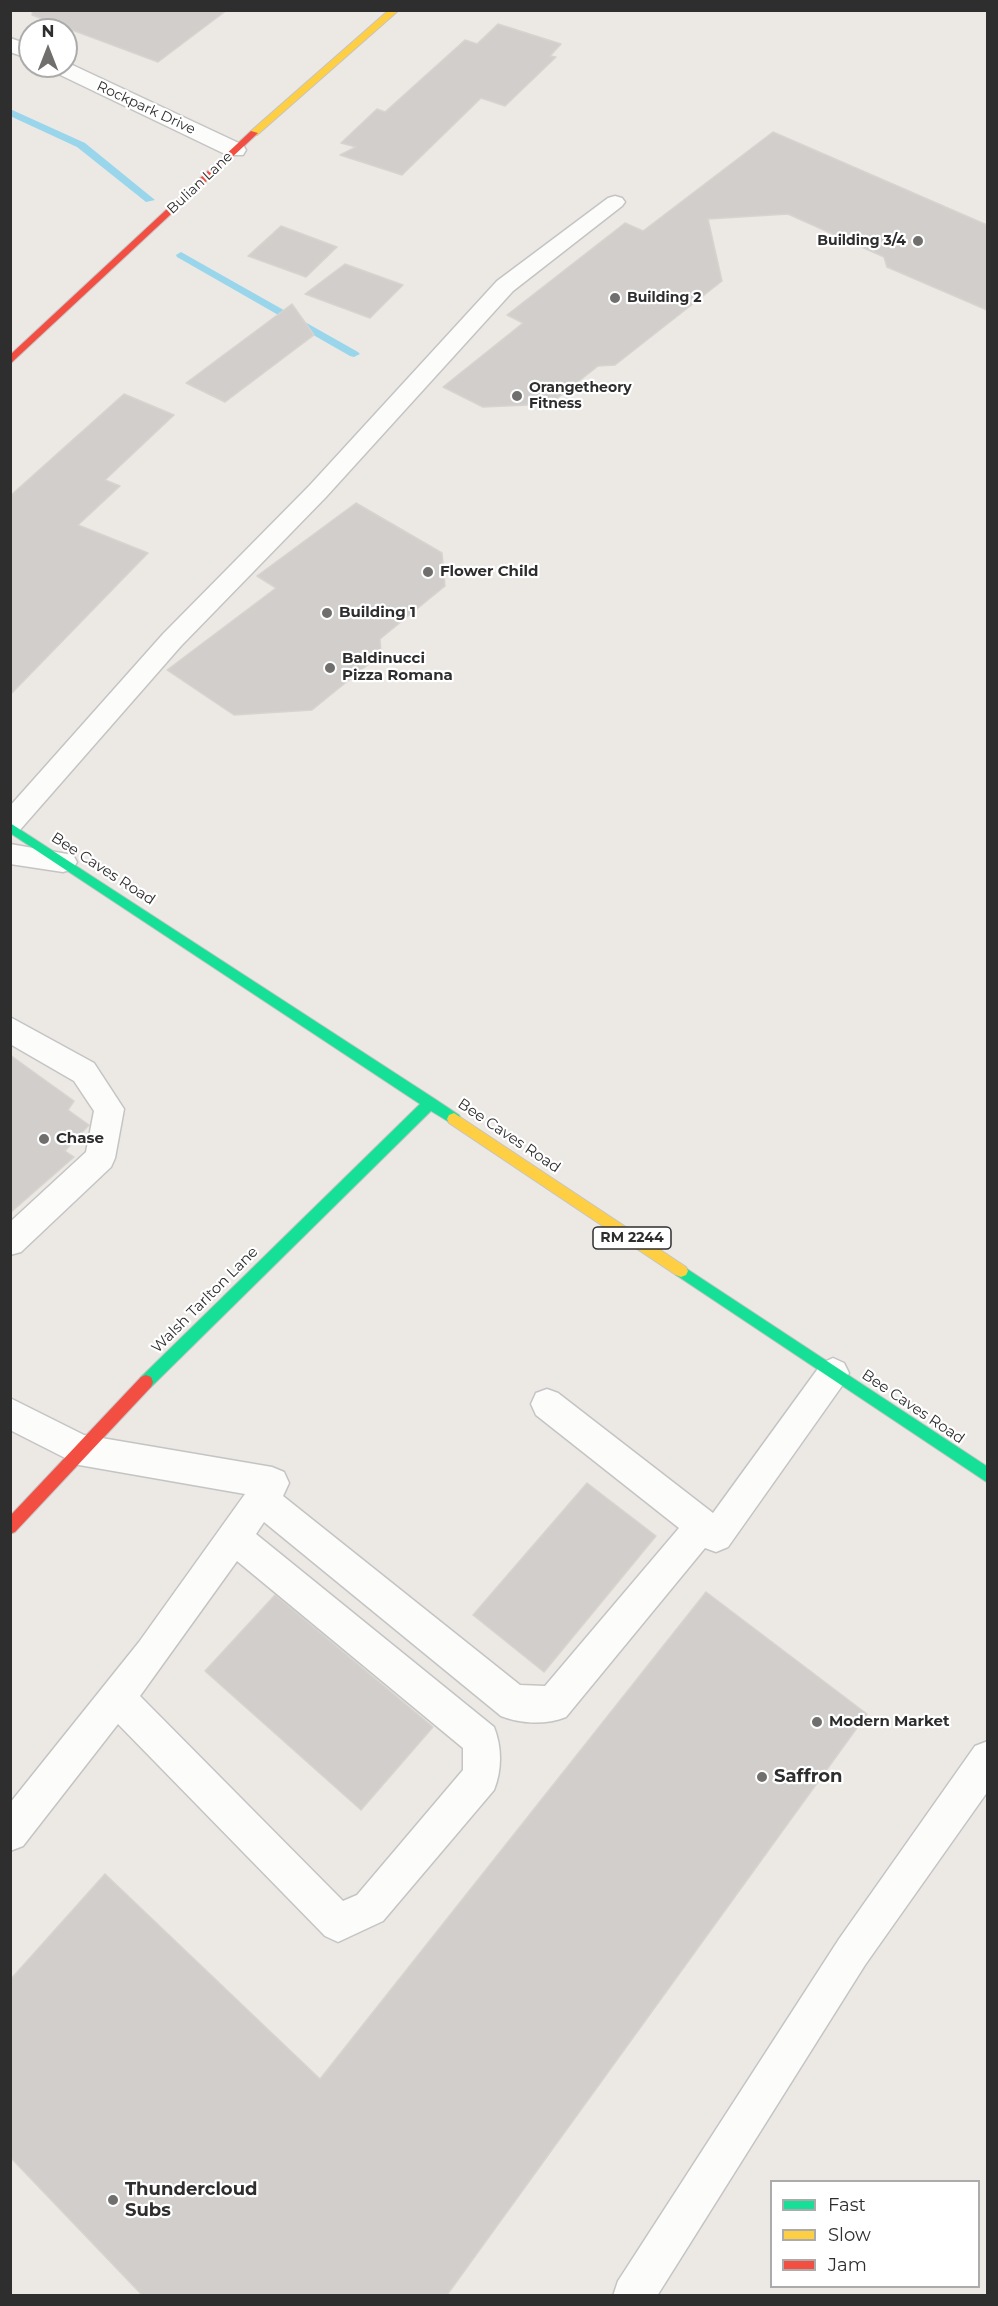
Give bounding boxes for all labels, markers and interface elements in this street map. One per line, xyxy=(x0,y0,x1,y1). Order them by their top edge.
north arrow xyxy=(18,18,78,78)
text: N xyxy=(42,22,54,41)
street label: Rockpark Drive xyxy=(94,78,198,138)
street label: Bulian Lane xyxy=(164,148,236,218)
place label: Building 3/4 xyxy=(817,233,906,249)
marker: Building 3/4 xyxy=(911,234,925,248)
place label: Building 2 xyxy=(627,290,701,306)
marker: Building 2 xyxy=(608,291,622,305)
place label: Orangetheory Fitness xyxy=(529,380,632,412)
marker: Orangetheory Fitness xyxy=(510,389,524,403)
place label: Flower Child xyxy=(440,563,538,581)
marker: Flower Child xyxy=(421,565,435,579)
place label: Building 1 xyxy=(339,604,416,622)
marker: Building 1 xyxy=(320,606,334,620)
place label: Baldinucci Pizza Romana xyxy=(342,650,453,685)
marker: Baldinucci Pizza Romana xyxy=(323,661,337,675)
street label: Bee Caves Road xyxy=(48,829,158,909)
street label: Bee Caves Road xyxy=(454,1095,564,1177)
place label: Chase xyxy=(56,1130,104,1148)
marker: Chase xyxy=(37,1132,51,1146)
road number: RM 2244 xyxy=(593,1227,671,1249)
street label: Walsh Tarlton Lane xyxy=(148,1243,262,1357)
street label: Bee Caves Road xyxy=(858,1366,968,1448)
place label: Modern Market xyxy=(829,1713,949,1731)
marker: Modern Market xyxy=(810,1715,824,1729)
place label: Saffron xyxy=(774,1766,842,1788)
marker: Saffron xyxy=(755,1770,769,1784)
place label: Thundercloud Subs xyxy=(125,2179,257,2222)
legend xyxy=(770,2180,980,2288)
marker: Thundercloud Subs xyxy=(106,2193,120,2207)
text: Fast xyxy=(828,2194,866,2216)
text: Slow xyxy=(828,2224,871,2246)
text: Jam xyxy=(828,2254,867,2276)

